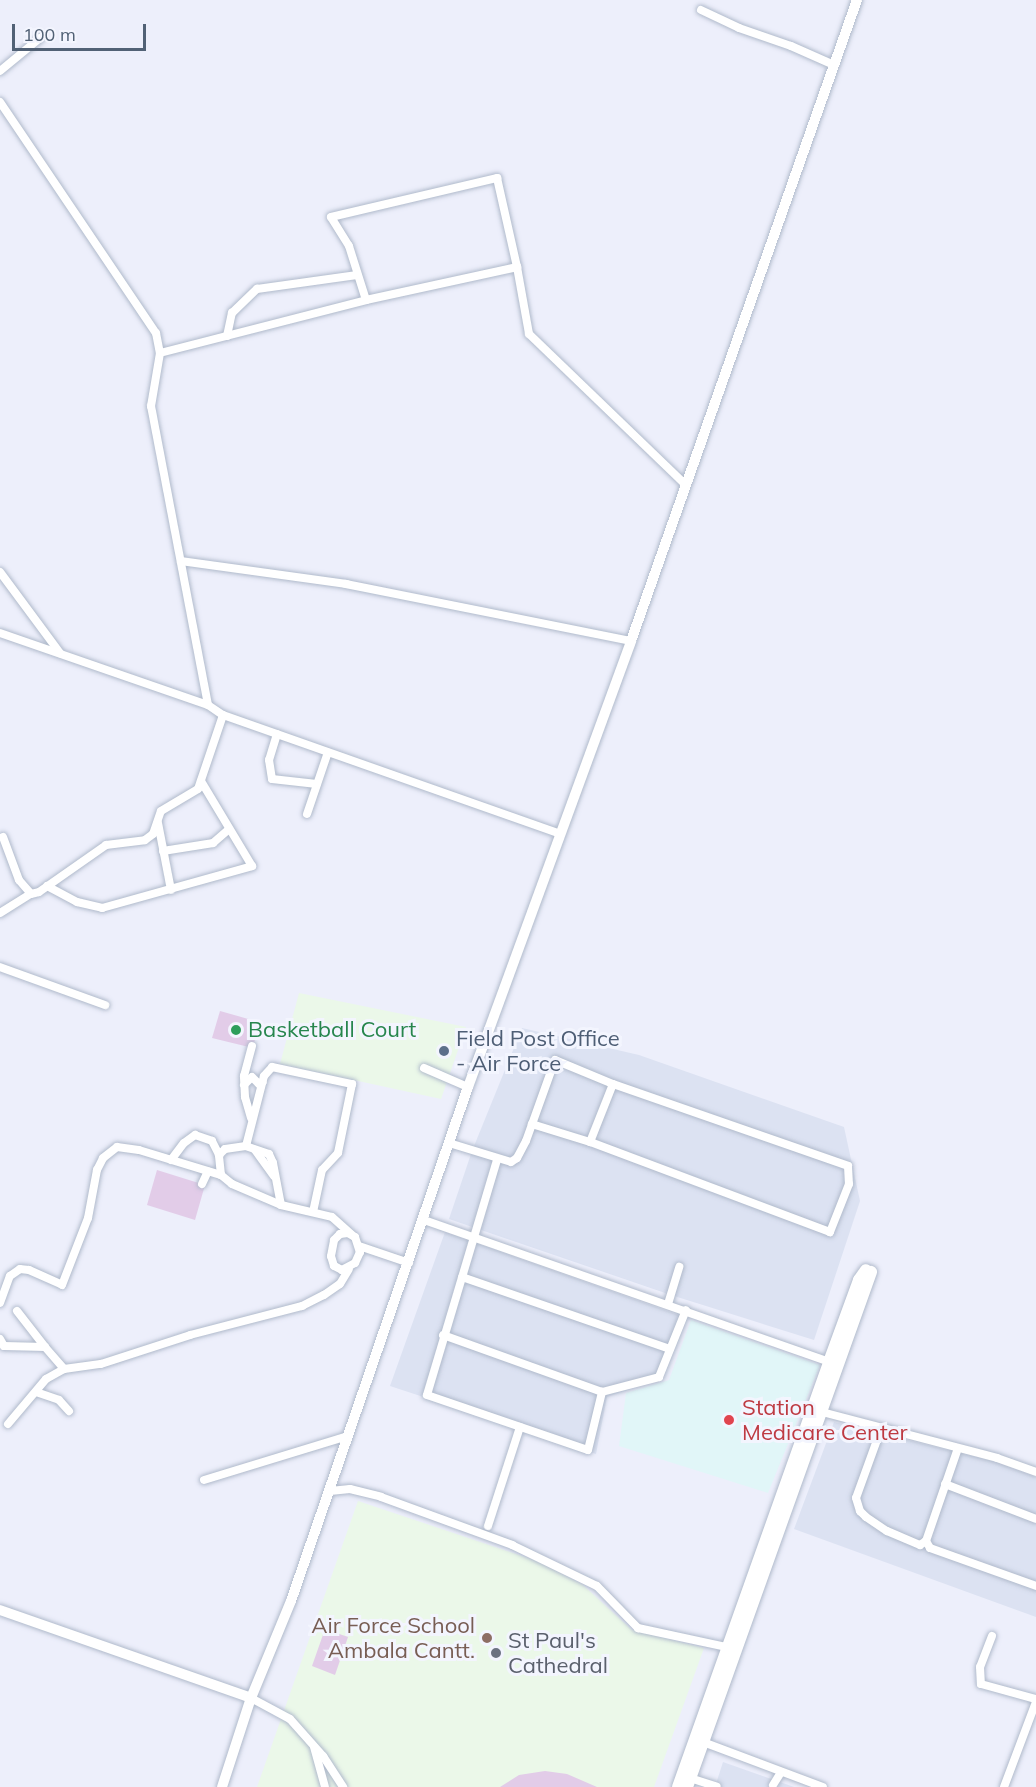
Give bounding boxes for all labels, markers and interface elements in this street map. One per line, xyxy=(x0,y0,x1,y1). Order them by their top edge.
scale bar xyxy=(15,12,148,50)
text: 100 m xyxy=(23,23,76,46)
place label: Basketball Court xyxy=(248,1017,416,1043)
marker: Basketball Court xyxy=(229,1023,243,1037)
place label: Field Post Office - Air Force xyxy=(456,1025,620,1076)
marker: Field Post Office - Air Force xyxy=(437,1044,451,1058)
place label: Station Medicare Center xyxy=(742,1394,908,1446)
marker: Station Medicare Center xyxy=(720,1411,738,1429)
place label: Air Force School Ambala Cantt. xyxy=(311,1612,475,1664)
place label: St Paul's Cathedral xyxy=(508,1627,608,1678)
marker: Air Force School Ambala Cantt. xyxy=(480,1631,494,1645)
marker: St Paul's Cathedral xyxy=(489,1646,503,1660)

